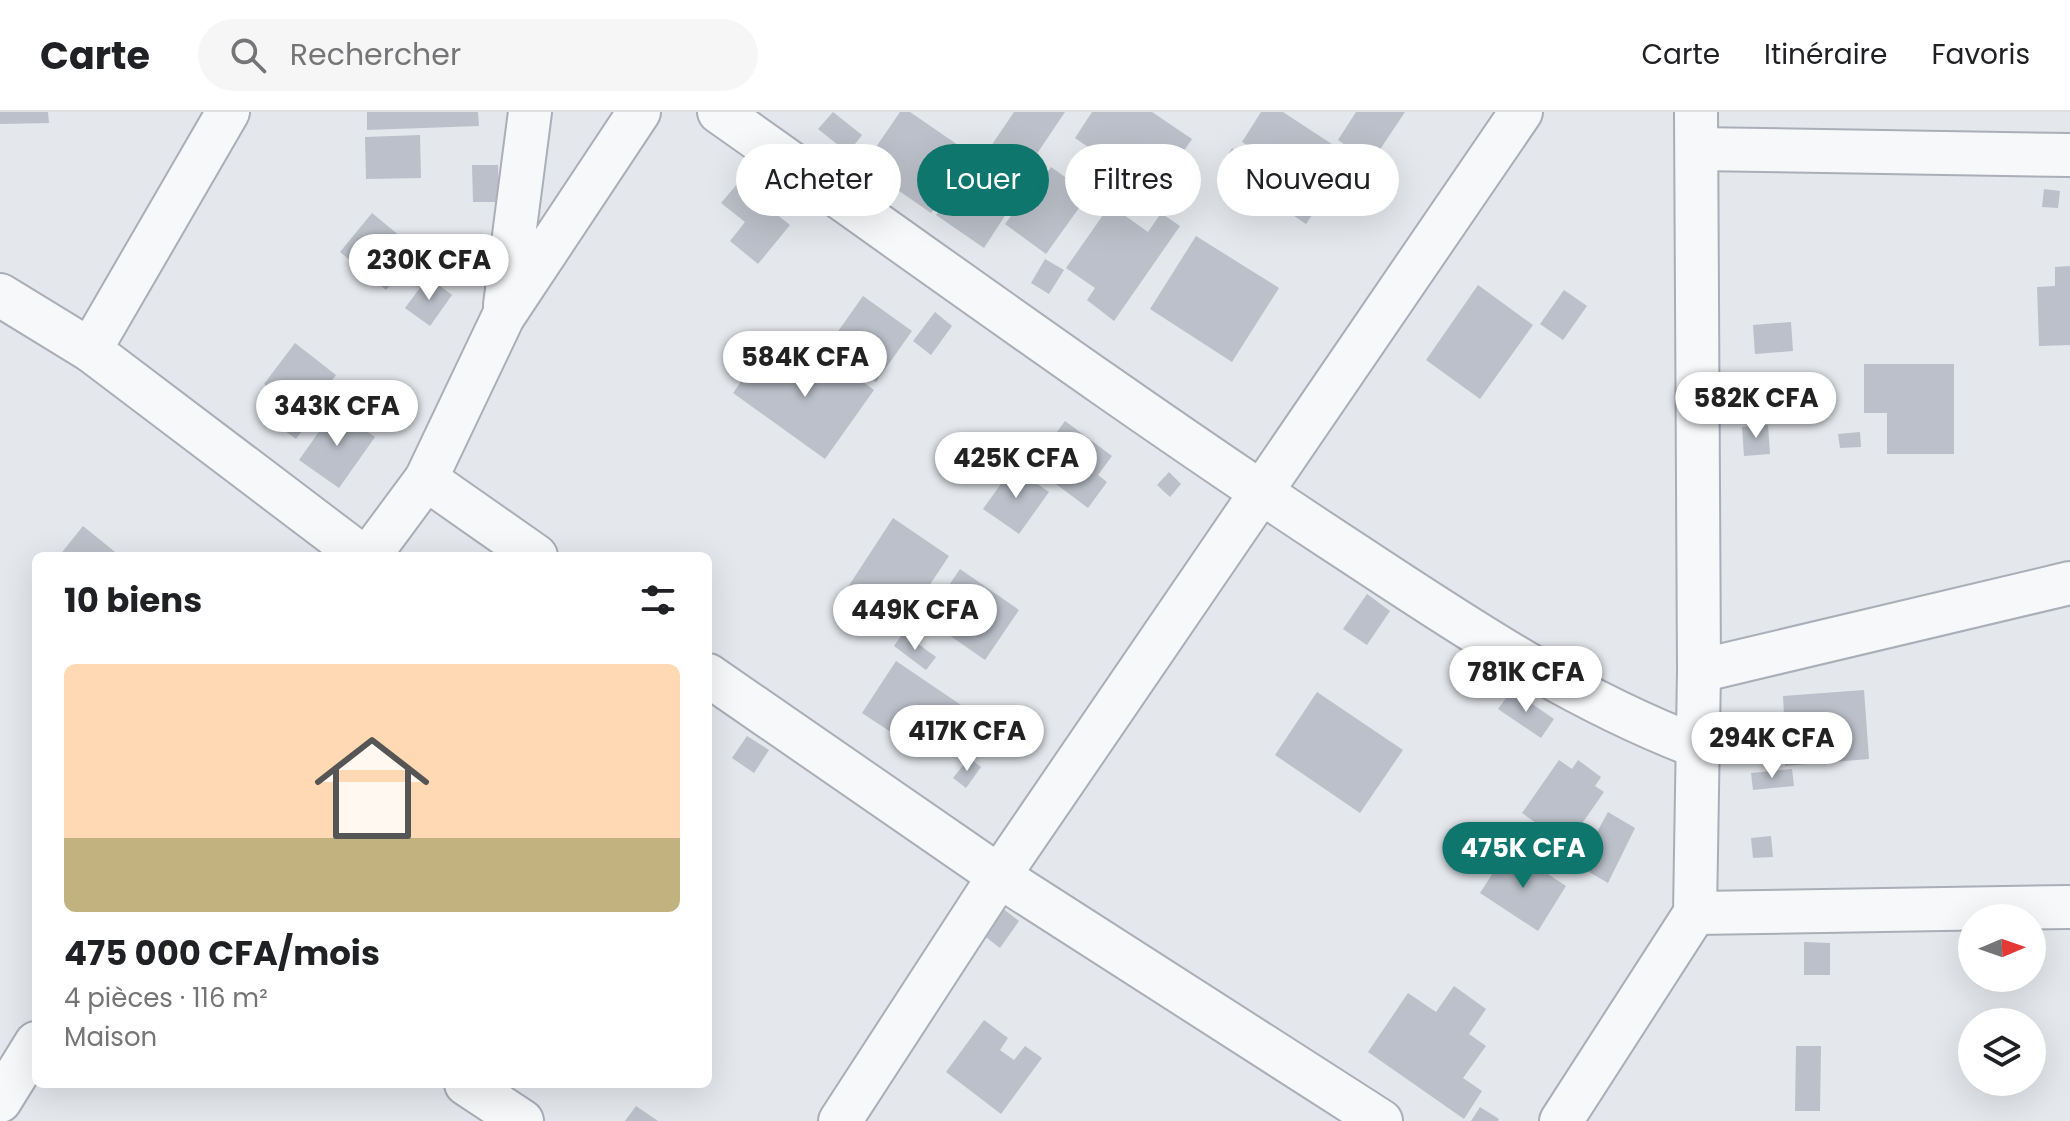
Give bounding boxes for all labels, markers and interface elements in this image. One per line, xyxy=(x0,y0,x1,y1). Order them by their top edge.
search box xyxy=(198,19,758,91)
text: Carte xyxy=(40,29,150,82)
icon: search xyxy=(226,33,270,77)
text: Rechercher xyxy=(290,33,461,76)
text: Carte xyxy=(1642,35,1720,74)
text: Itinéraire xyxy=(1764,35,1887,74)
text: Favoris xyxy=(1931,35,2030,74)
chip: Acheter xyxy=(736,144,901,216)
chip: Louer xyxy=(917,144,1049,216)
chip: Filtres xyxy=(1065,144,1201,216)
chip: Nouveau xyxy=(1217,144,1399,216)
pin: 230K CFA xyxy=(346,234,512,302)
text: 230K CFA xyxy=(367,242,491,278)
pin: 584K CFA xyxy=(722,331,888,399)
text: 584K CFA xyxy=(741,339,869,375)
pin: 582K CFA xyxy=(1673,372,1839,440)
pin: 343K CFA xyxy=(254,380,420,448)
text: 582K CFA xyxy=(1693,380,1819,416)
text: 343K CFA xyxy=(274,388,400,424)
pin: 425K CFA xyxy=(933,432,1099,500)
text: 425K CFA xyxy=(953,440,1079,476)
text: 10 biens xyxy=(64,576,202,624)
icon: filters xyxy=(636,578,680,622)
pin: 449K CFA xyxy=(832,584,998,652)
text: 449K CFA xyxy=(851,592,979,628)
pin: 781K CFA xyxy=(1443,646,1609,714)
text: 781K CFA xyxy=(1467,654,1585,690)
pin: 417K CFA xyxy=(884,705,1050,773)
pin: 294K CFA xyxy=(1689,712,1855,780)
text: 417K CFA xyxy=(908,713,1026,749)
icon: home xyxy=(300,716,444,860)
text: 294K CFA xyxy=(1709,720,1835,756)
pin: 475K CFA xyxy=(1440,822,1606,890)
text: 475K CFA xyxy=(1460,830,1586,866)
north arrow xyxy=(1958,904,2046,992)
map controls xyxy=(1958,904,2046,1096)
text: 475 000 CFA/mois xyxy=(64,929,380,977)
text: 4 pièces · 116 m² xyxy=(64,980,268,1016)
button: layers xyxy=(1958,1008,2046,1096)
text: Maison xyxy=(64,1019,157,1055)

